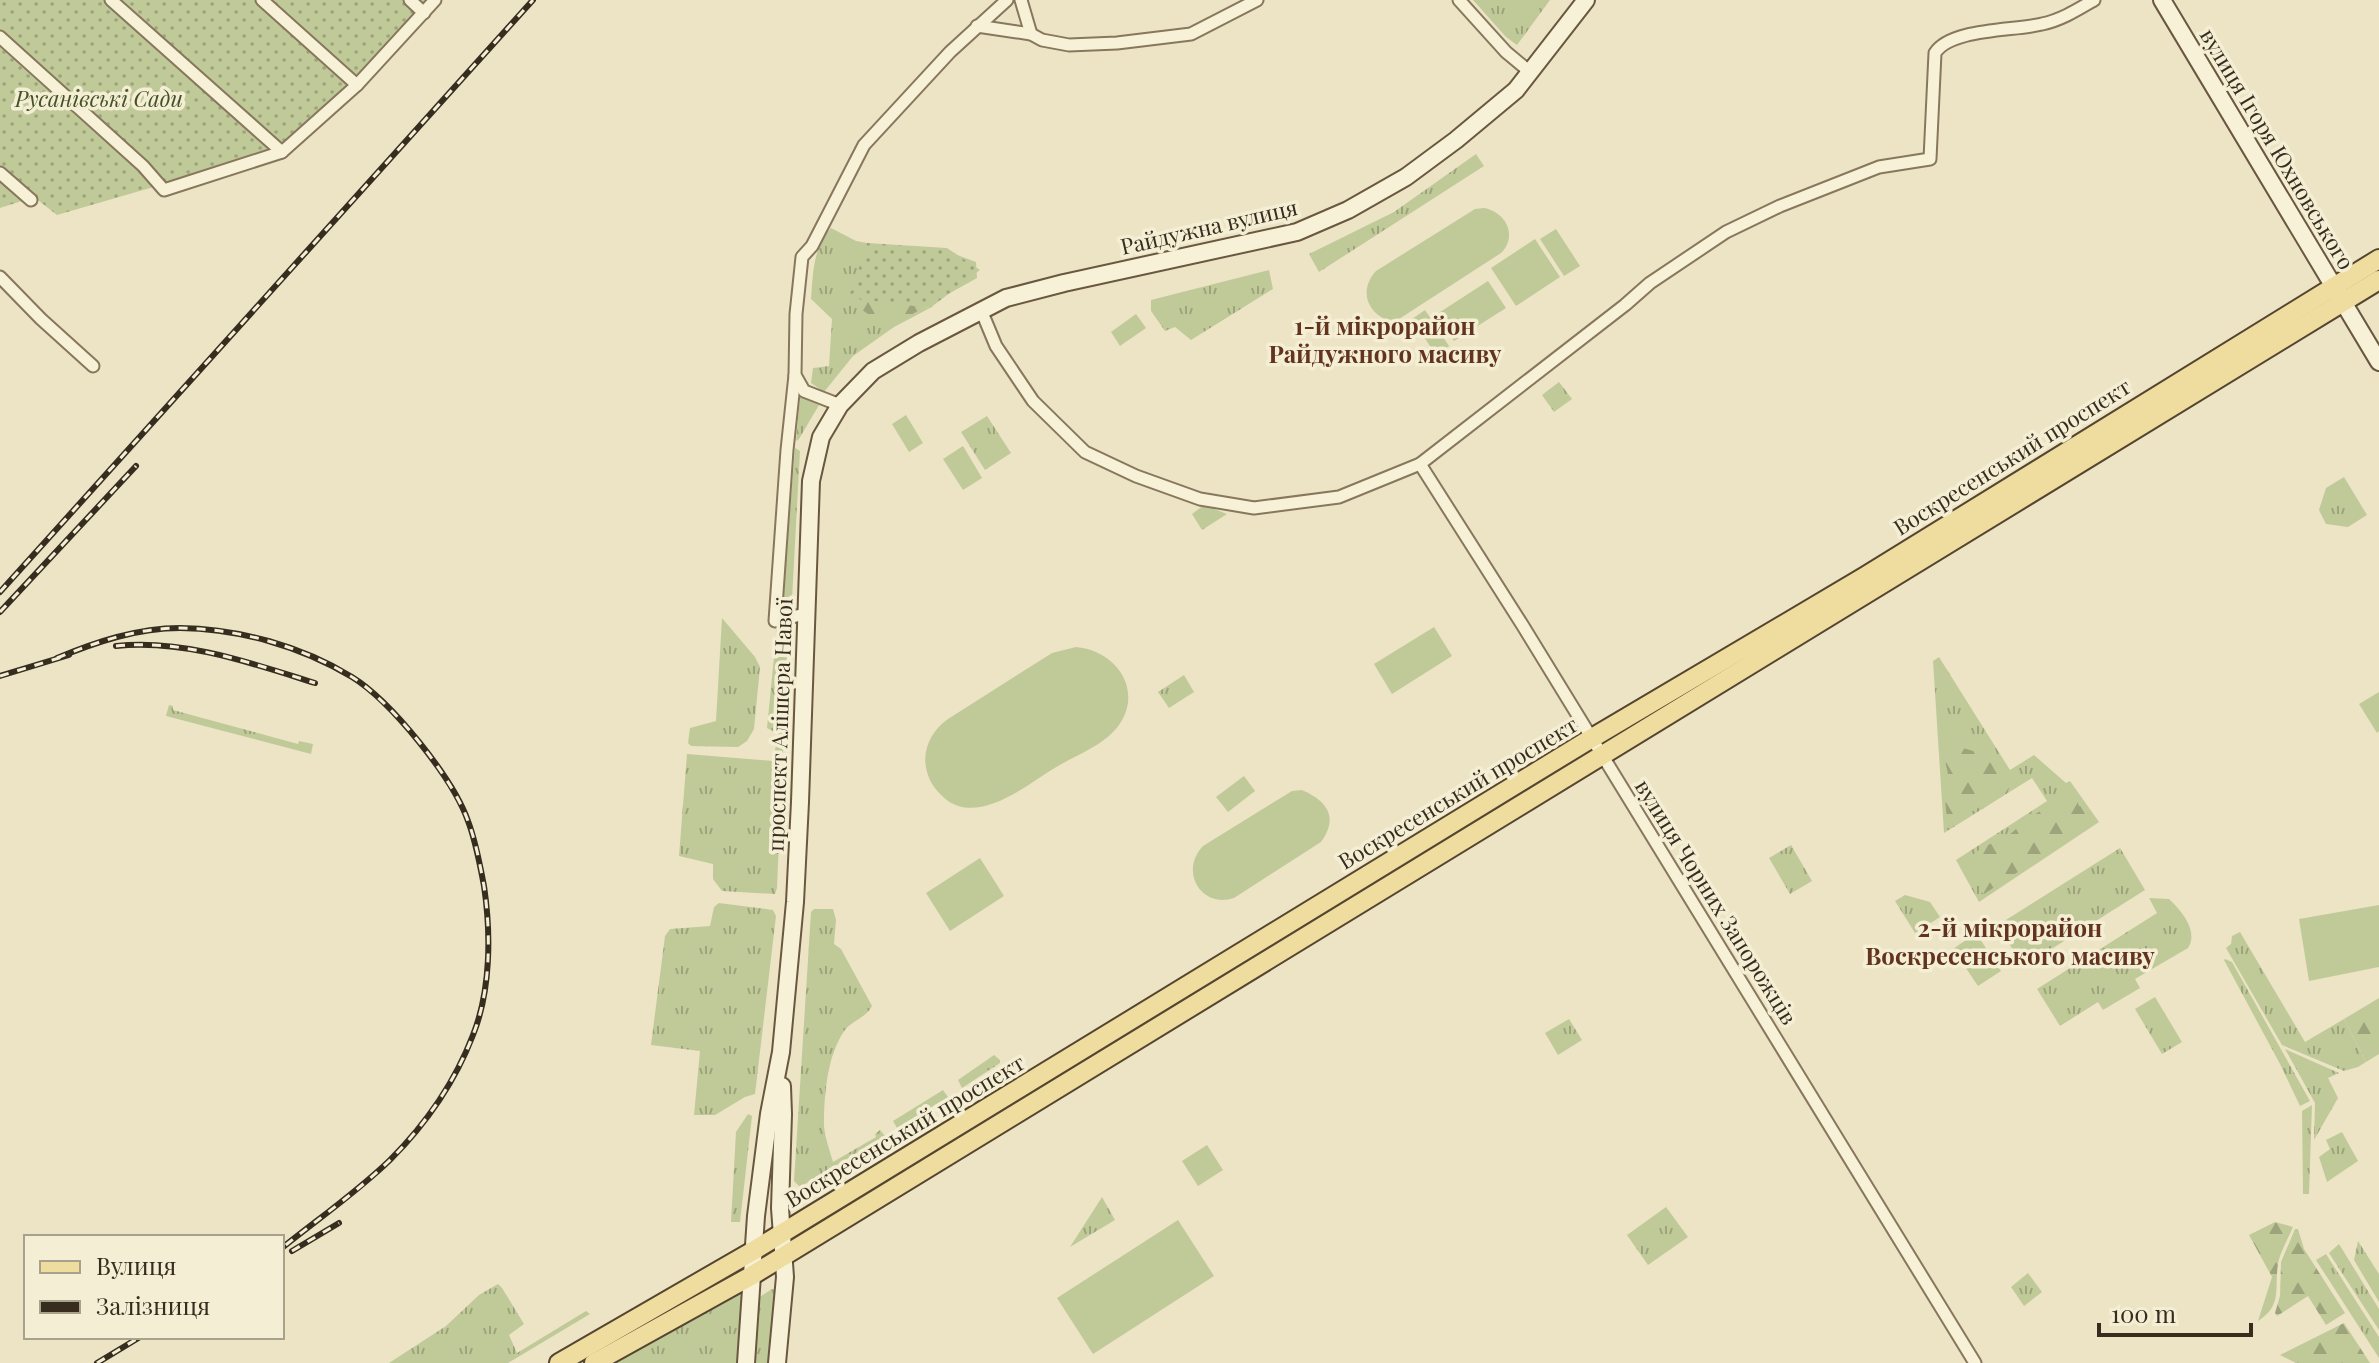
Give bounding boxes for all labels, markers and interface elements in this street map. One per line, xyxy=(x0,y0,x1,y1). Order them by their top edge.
street label: вулиця Ігоря Юхновського xyxy=(2194,22,2362,275)
park label: Русанівські Сади xyxy=(14,83,183,113)
street label: Райдужна вулиця xyxy=(1117,191,1300,261)
district label: 1-й мікрорайон Райдужного масиву xyxy=(1269,309,1502,369)
street label: Воскресенський проспект xyxy=(1887,371,2136,542)
street label: проспект Алішера Навої xyxy=(760,597,798,852)
street label: Воскресенський проспект xyxy=(1332,709,1583,876)
street label: вулиця Чорних Запорожців xyxy=(1629,773,1805,1030)
district label: 2-й мікрорайон Воскресенського масиву xyxy=(1865,911,2155,971)
street label: Воскресенський проспект xyxy=(779,1047,1030,1214)
legend xyxy=(24,1235,284,1339)
text: Вулиця xyxy=(96,1249,176,1281)
scale bar xyxy=(2099,1287,2251,1337)
text: Залізниця xyxy=(96,1289,210,1321)
text: 100 m xyxy=(2111,1297,2176,1329)

